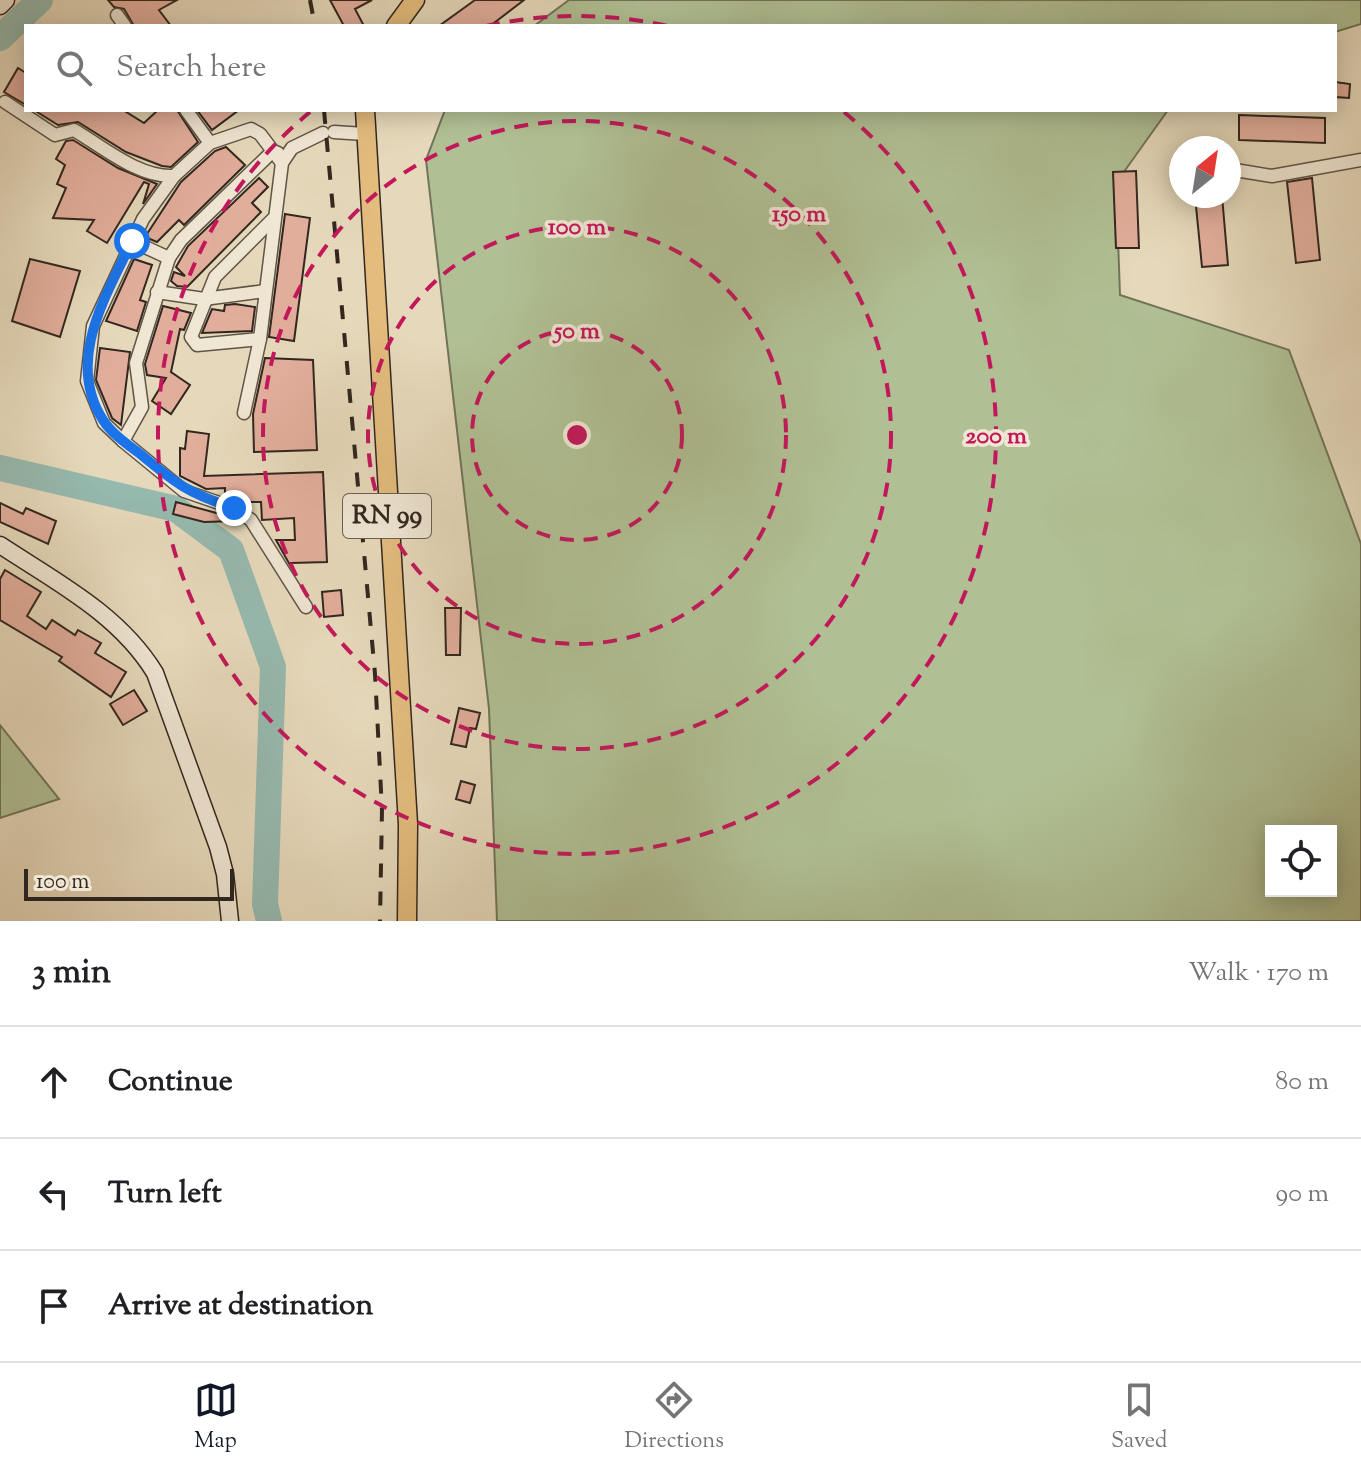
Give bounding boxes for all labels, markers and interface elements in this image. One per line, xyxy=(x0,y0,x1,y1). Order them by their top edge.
search box xyxy=(24,24,1337,112)
icon: search xyxy=(52,46,96,90)
text: Search here xyxy=(116,47,266,90)
north arrow xyxy=(1169,136,1241,208)
text: 150 m xyxy=(772,198,826,232)
text: 100 m xyxy=(548,211,606,245)
route start xyxy=(114,223,150,259)
text: 50 m xyxy=(552,315,600,349)
text: 200 m xyxy=(965,420,1027,454)
centre of rings xyxy=(563,421,591,449)
route end xyxy=(216,490,252,526)
road number: RN 99 xyxy=(343,494,431,538)
map controls xyxy=(1265,825,1337,897)
button: locate xyxy=(1265,825,1337,897)
scale bar xyxy=(24,865,234,901)
text: 100 m xyxy=(36,867,89,899)
text: 3 min xyxy=(32,949,111,998)
text: Walk · 170 m xyxy=(1188,955,1329,992)
icon: ahead xyxy=(32,1060,76,1104)
text: Continue xyxy=(108,1061,233,1104)
text: 80 m xyxy=(1275,1064,1329,1101)
icon: left xyxy=(32,1172,76,1216)
text: Turn left xyxy=(108,1173,222,1216)
text: 90 m xyxy=(1276,1176,1329,1213)
icon: arrive xyxy=(32,1284,76,1328)
text: Arrive at destination xyxy=(108,1285,373,1328)
tab: Map xyxy=(194,1378,238,1458)
tab: Directions xyxy=(625,1378,724,1458)
tab: Saved xyxy=(1111,1378,1167,1458)

